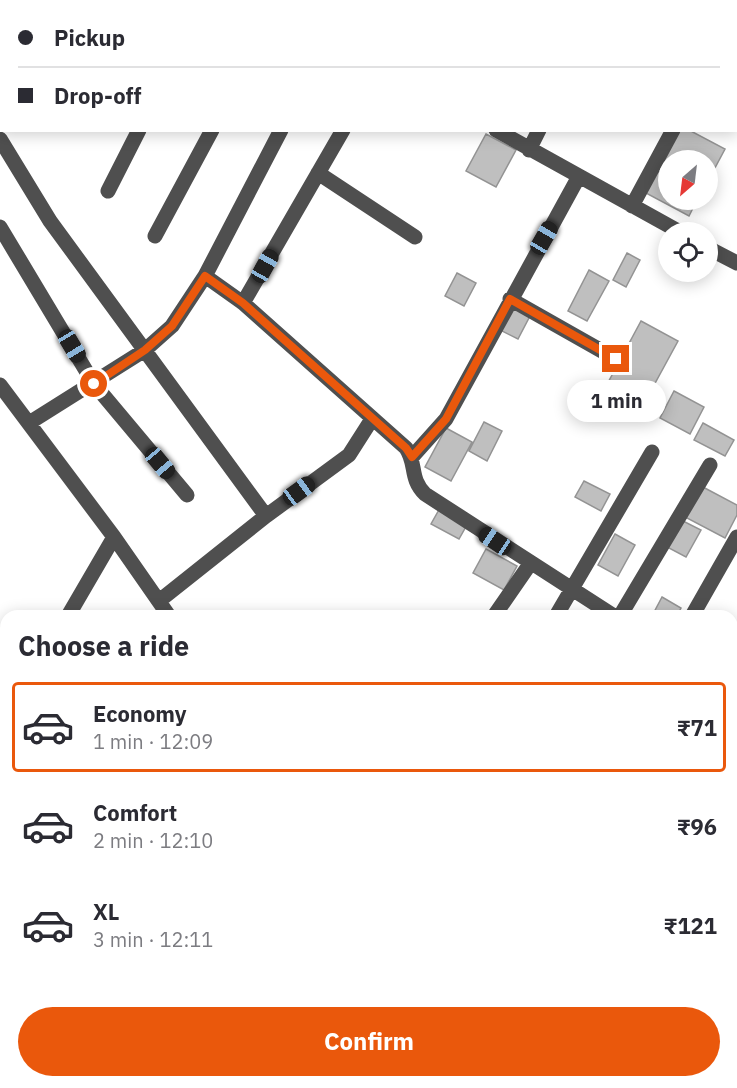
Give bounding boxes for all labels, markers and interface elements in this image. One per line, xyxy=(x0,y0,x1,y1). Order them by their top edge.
text: Pickup xyxy=(54,23,125,52)
text: Drop-off xyxy=(54,81,141,110)
north arrow xyxy=(658,150,718,210)
map controls xyxy=(658,150,718,282)
car xyxy=(527,218,561,258)
button: locate xyxy=(658,222,718,282)
car xyxy=(248,246,282,286)
car xyxy=(55,326,89,366)
route end xyxy=(602,345,629,372)
route start xyxy=(80,370,107,397)
callout: 1 min xyxy=(566,380,666,422)
text: 1 min xyxy=(590,387,643,414)
car xyxy=(142,443,178,483)
car xyxy=(279,473,319,509)
car xyxy=(475,523,515,559)
text: Choose a ride xyxy=(18,628,189,663)
text: Economy xyxy=(93,699,187,728)
icon: car xyxy=(21,700,75,754)
text: ₹71 xyxy=(677,713,717,742)
text: 1 min · 12:09 xyxy=(93,728,213,755)
text: Comfort xyxy=(93,798,177,827)
icon: car xyxy=(21,799,75,853)
text: ₹96 xyxy=(677,812,717,841)
text: 2 min · 12:10 xyxy=(93,827,213,854)
text: XL xyxy=(93,897,119,926)
icon: car xyxy=(21,898,75,952)
text: ₹121 xyxy=(664,911,717,940)
text: 3 min · 12:11 xyxy=(93,926,213,953)
button: Confirm xyxy=(18,1007,720,1076)

